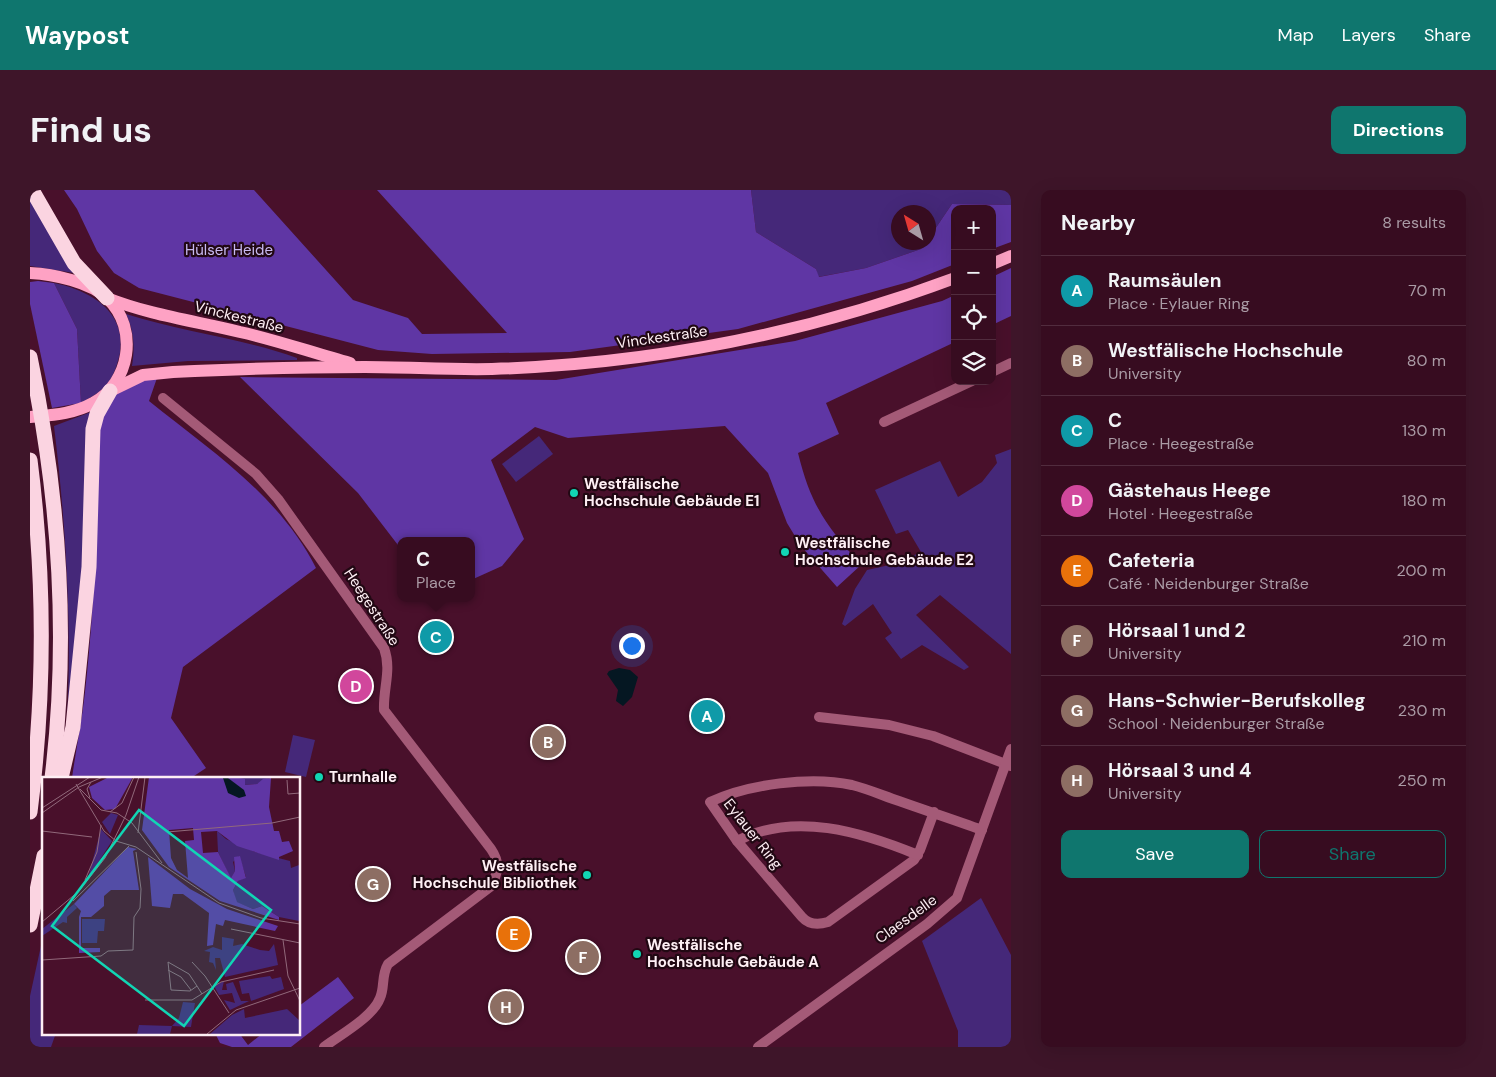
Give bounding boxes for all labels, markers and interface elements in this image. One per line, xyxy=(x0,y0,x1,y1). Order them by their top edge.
text: Waypost xyxy=(25,20,129,51)
text: Map xyxy=(1278,23,1314,47)
text: Layers xyxy=(1342,23,1396,47)
text: Share xyxy=(1424,23,1471,47)
button: Directions xyxy=(1331,106,1466,154)
text: Find us xyxy=(30,107,152,153)
north arrow xyxy=(891,205,936,250)
map controls xyxy=(951,205,996,385)
button: + xyxy=(951,205,996,250)
text: Nearby xyxy=(1061,209,1135,237)
text: 8 results xyxy=(1382,212,1446,233)
park label: Hülser Heide xyxy=(185,240,273,260)
button: − xyxy=(951,250,996,295)
text: Raumsäulen xyxy=(1108,268,1222,293)
text: A xyxy=(1071,280,1083,301)
text: 70 m xyxy=(1408,280,1446,301)
text: Place · Eylauer Ring xyxy=(1108,293,1250,314)
button: locate xyxy=(951,295,996,340)
street label: Vinckestraße xyxy=(192,296,286,338)
street label: Vinckestraße xyxy=(615,321,709,353)
text: Westfälische Hochschule xyxy=(1108,338,1343,363)
button: layers xyxy=(951,340,996,385)
text: B xyxy=(1072,350,1082,371)
text: 80 m xyxy=(1407,350,1446,371)
text: University xyxy=(1108,363,1182,384)
text: C xyxy=(1108,408,1122,433)
text: C xyxy=(1071,420,1083,441)
text: 130 m xyxy=(1402,420,1446,441)
text: Place · Heegestraße xyxy=(1108,433,1254,454)
place label: Westfälische Hochschule Gebäude E1 xyxy=(584,474,760,511)
text: Gästehaus Heege xyxy=(1108,478,1271,503)
marker: Westfälische Hochschule Gebäude E1 xyxy=(568,487,580,499)
text: D xyxy=(1071,490,1083,511)
text: 180 m xyxy=(1402,490,1446,511)
text: Hotel · Heegestraße xyxy=(1108,503,1253,524)
place label: Westfälische Hochschule Gebäude E2 xyxy=(795,533,974,570)
popup xyxy=(397,537,475,602)
marker: Westfälische Hochschule Gebäude E2 xyxy=(779,546,791,558)
text: C xyxy=(416,547,430,572)
text: Cafeteria xyxy=(1108,548,1195,573)
text: E xyxy=(1072,560,1082,581)
text: 200 m xyxy=(1397,560,1446,581)
street label: Heegestraße xyxy=(339,564,405,650)
text: Place xyxy=(416,572,456,593)
text: Café · Neidenburger Straße xyxy=(1108,573,1309,594)
pin: C xyxy=(420,618,452,656)
text: Hörsaal 1 und 2 xyxy=(1108,618,1246,643)
text: F xyxy=(1073,630,1081,651)
text: 210 m xyxy=(1402,630,1446,651)
your location xyxy=(619,633,645,659)
text: University xyxy=(1108,643,1182,664)
pin: D xyxy=(340,667,372,705)
text: Hans-Schwier-Berufskolleg xyxy=(1108,688,1366,713)
pin: A xyxy=(691,697,723,735)
text: G xyxy=(1071,700,1083,721)
text: 230 m xyxy=(1398,700,1446,721)
text: School · Neidenburger Straße xyxy=(1108,713,1325,734)
pin: B xyxy=(532,723,564,761)
text: Hörsaal 3 und 4 xyxy=(1108,758,1251,783)
place label: Turnhalle xyxy=(329,767,397,787)
text: H xyxy=(1071,770,1083,791)
text: 250 m xyxy=(1398,770,1446,791)
marker: Turnhalle xyxy=(313,771,325,783)
inset map xyxy=(42,777,300,1034)
text: University xyxy=(1108,783,1182,804)
street label: Eylauer Ring xyxy=(719,795,787,873)
button: Save xyxy=(1061,830,1249,878)
button: Share xyxy=(1259,830,1446,878)
place label: Westfälische Hochschule Bibliothek xyxy=(413,856,577,893)
pin: G xyxy=(357,865,389,903)
marker: Westfälische Hochschule Bibliothek xyxy=(581,869,593,881)
street label: Claesdelle xyxy=(871,890,941,948)
pin: E xyxy=(498,915,530,953)
place label: Westfälische Hochschule Gebäude A xyxy=(647,935,819,972)
pin: F xyxy=(567,938,599,976)
marker: Westfälische Hochschule Gebäude A xyxy=(631,948,643,960)
pin: H xyxy=(490,988,522,1026)

